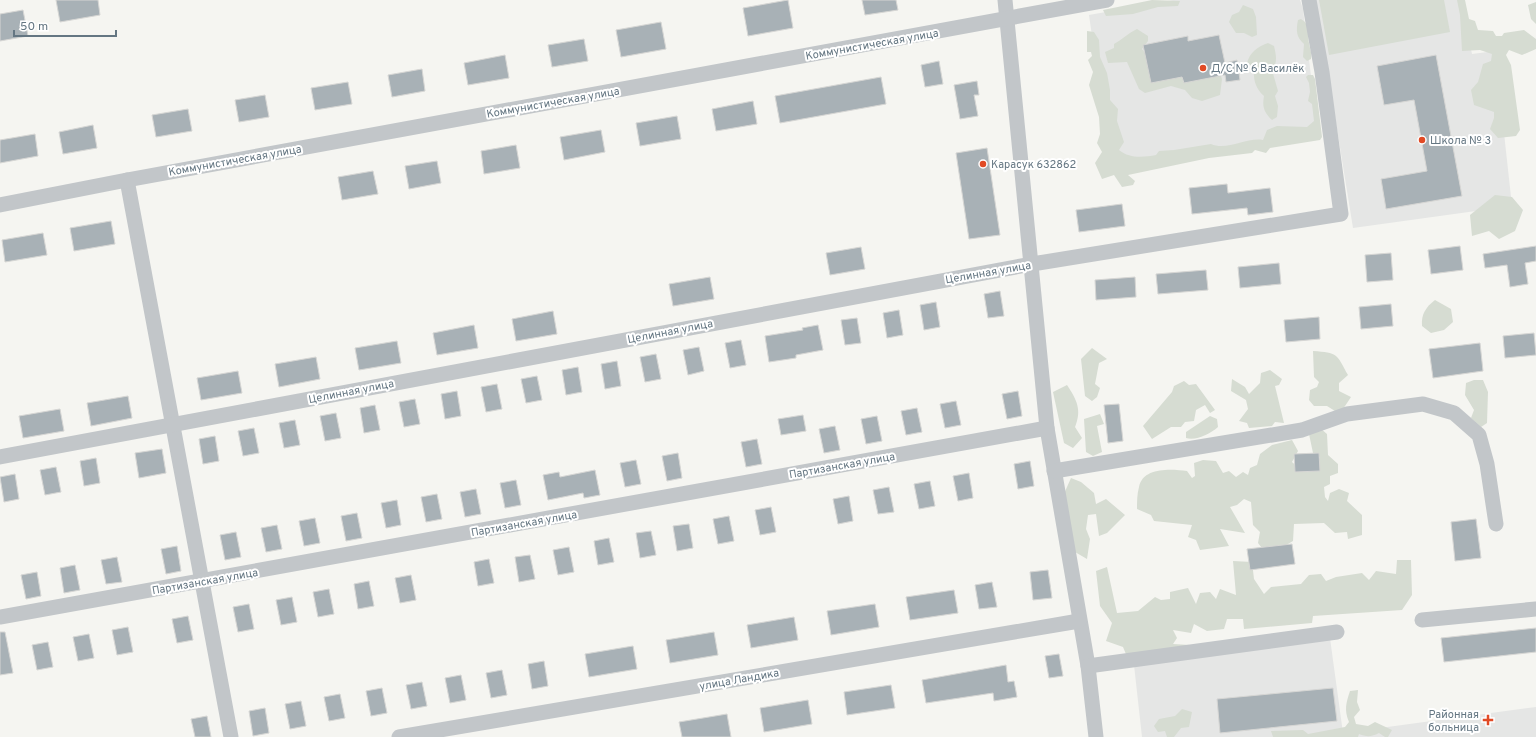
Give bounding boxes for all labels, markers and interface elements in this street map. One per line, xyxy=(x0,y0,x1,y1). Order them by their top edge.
scale bar xyxy=(14,12,116,38)
text: 50 m xyxy=(20,19,48,35)
street label: Коммунистическая улица xyxy=(805,26,940,64)
place label: Д/С № 6 Василёк xyxy=(1211,62,1304,76)
marker: Д/С № 6 Василёк xyxy=(1198,63,1208,73)
street label: Коммунистическая улица xyxy=(486,84,621,122)
place label: Школа № 3 xyxy=(1430,134,1491,148)
marker: Школа № 3 xyxy=(1417,135,1427,145)
street label: Коммунистическая улица xyxy=(168,142,303,180)
place label: Карасук 632862 xyxy=(991,158,1076,172)
marker: Карасук 632862 xyxy=(978,159,988,169)
street label: Целинная улица xyxy=(944,259,1032,287)
street label: Целинная улица xyxy=(626,317,714,347)
street label: Целинная улица xyxy=(307,377,395,407)
street label: Партизанская улица xyxy=(788,450,896,482)
street label: Партизанская улица xyxy=(470,508,578,540)
street label: Партизанская улица xyxy=(151,566,259,598)
street label: улица Ландика xyxy=(698,666,780,694)
place label: Районная больница xyxy=(1428,708,1479,735)
marker: Районная больница xyxy=(1482,714,1494,726)

